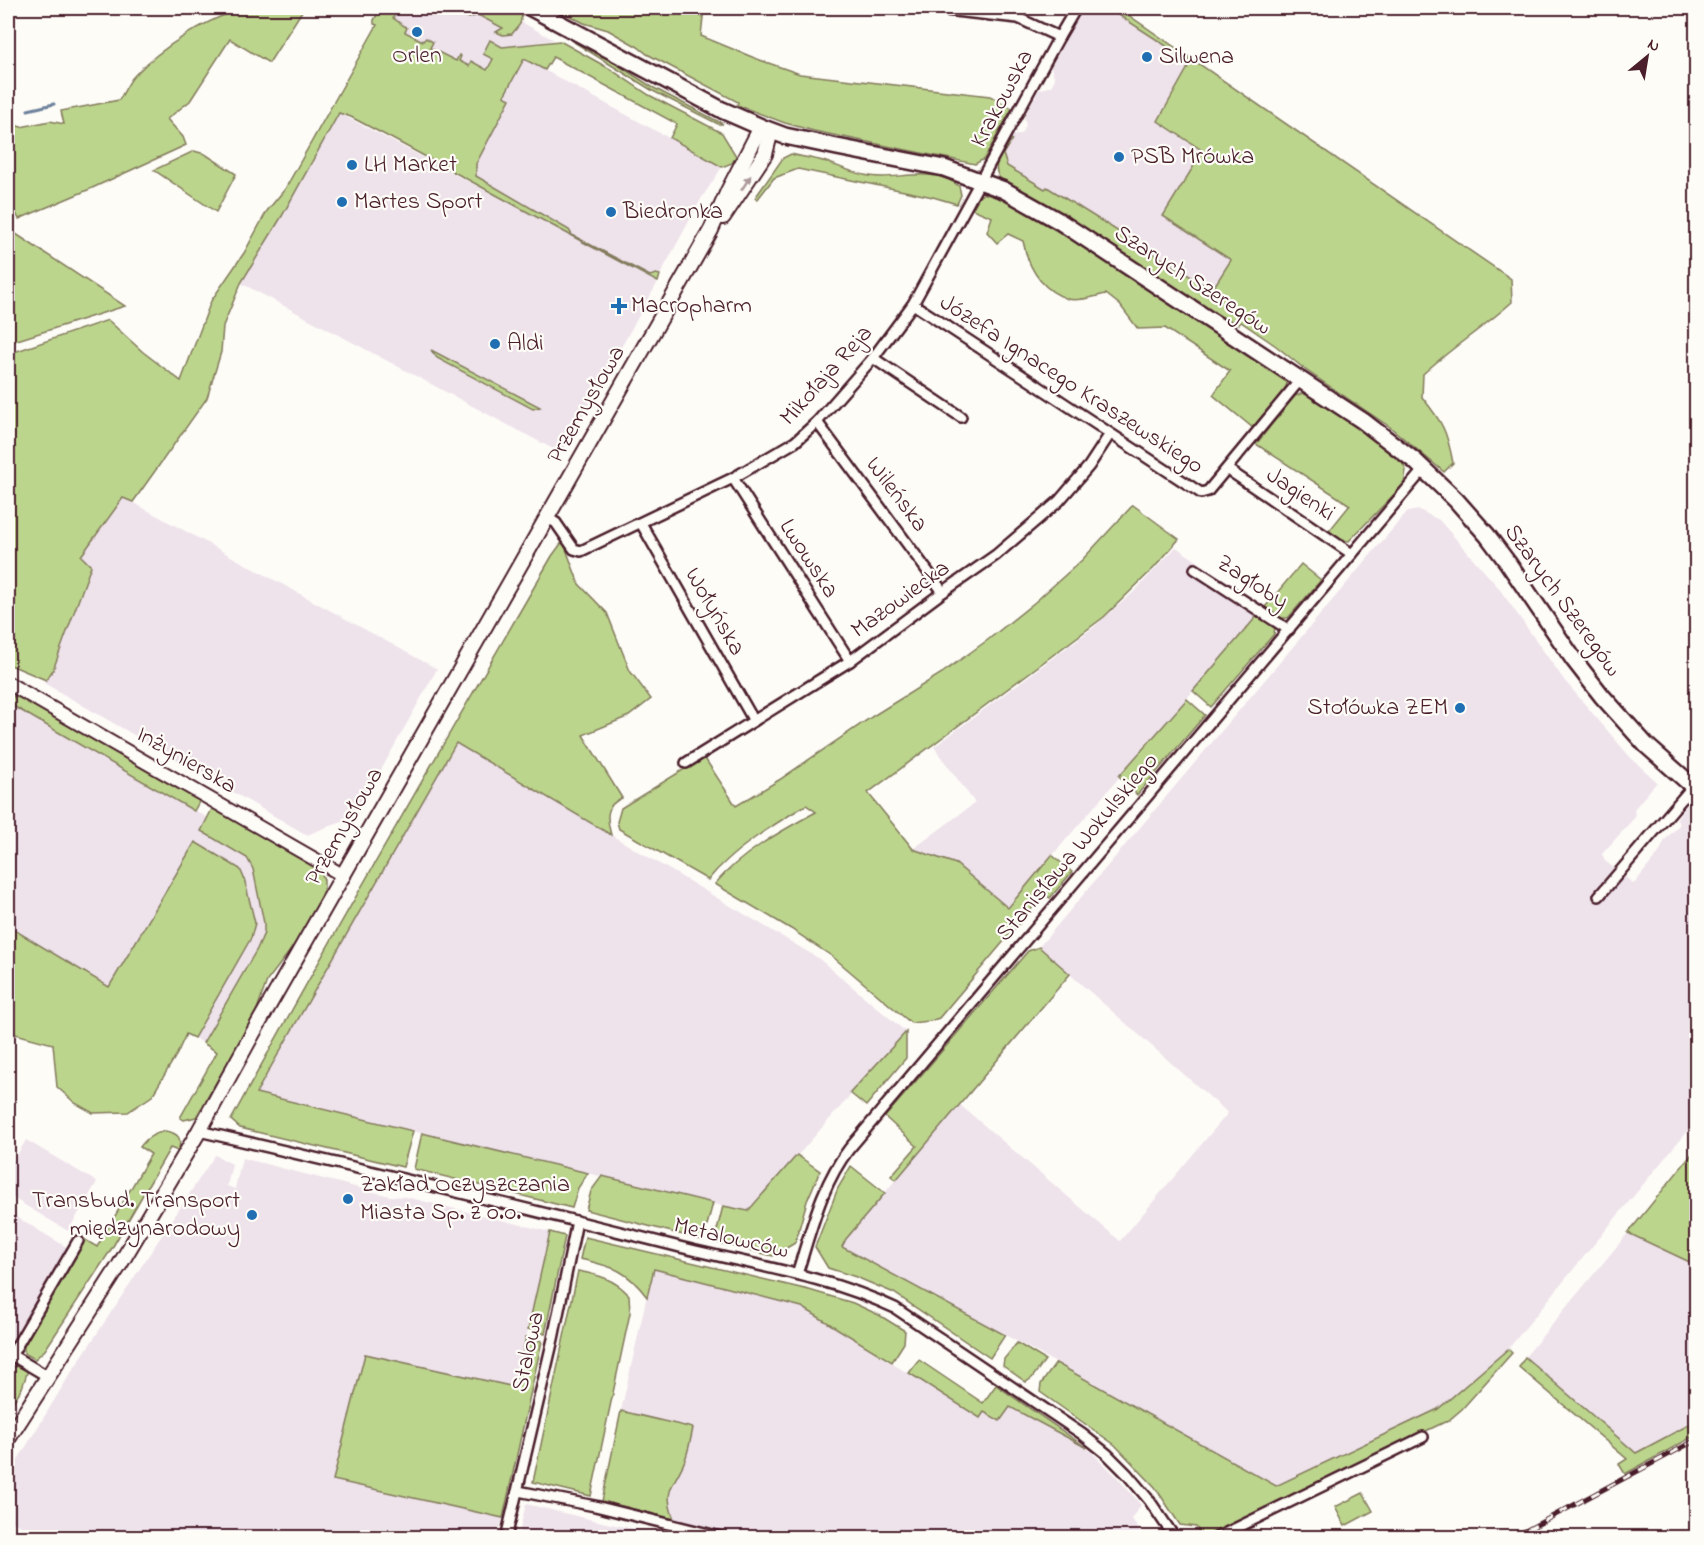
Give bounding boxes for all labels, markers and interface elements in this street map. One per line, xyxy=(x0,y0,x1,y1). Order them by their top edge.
marker: Orlen xyxy=(410,25,424,39)
north arrow xyxy=(1617,27,1677,87)
text: N xyxy=(1643,33,1664,59)
place label: Orlen xyxy=(392,39,442,74)
place label: Silwena xyxy=(1159,40,1234,75)
street label: Krakowska xyxy=(963,44,1043,154)
marker: Silwena xyxy=(1140,50,1154,64)
place label: PSB Mrówka xyxy=(1131,140,1254,175)
place label: LH Market xyxy=(364,148,457,183)
marker: PSB Mrówka xyxy=(1112,150,1126,164)
marker: LH Market xyxy=(345,158,359,172)
one-way arrow xyxy=(740,176,752,192)
place label: Martes Sport xyxy=(354,185,482,220)
marker: Martes Sport xyxy=(335,195,349,209)
place label: Biedronka xyxy=(622,195,723,230)
marker: Biedronka xyxy=(604,205,618,219)
street label: Szarych Szeregów xyxy=(1106,217,1278,346)
street label: Józefa Ignacego Kraszewskiego xyxy=(932,286,1210,484)
place label: Macropharm xyxy=(631,289,752,324)
marker: Macropharm xyxy=(612,299,626,313)
street label: Mikołaja Reja xyxy=(772,318,882,434)
place label: Aldi xyxy=(507,327,544,362)
marker: Aldi xyxy=(488,337,502,351)
street label: Przemysłowa xyxy=(539,339,636,471)
street label: Wileńska xyxy=(856,450,936,540)
street label: Jagienki xyxy=(1258,459,1342,531)
street label: Lwowska xyxy=(769,512,847,606)
street label: Szarych Szeregów xyxy=(1494,517,1629,685)
street label: Zagłoby xyxy=(1209,547,1295,620)
street label: Mazowiecka xyxy=(844,552,958,648)
street label: Wołyńska xyxy=(674,561,753,663)
place label: Stołówka ZEM xyxy=(1307,691,1448,726)
marker: Stołówka ZEM xyxy=(1453,701,1467,715)
street label: Inżynierska xyxy=(129,718,243,805)
street label: Stanisława Wokulskiego xyxy=(988,746,1168,950)
street label: Przemysłowa xyxy=(297,761,394,893)
place label: Zakład Oczyszczania Miasta Sp. z o.o. xyxy=(360,1168,570,1231)
place label: Transbud. Transport międzynarodowy xyxy=(32,1184,240,1248)
marker: Zakład Oczyszczania Miasta Sp. z o.o. xyxy=(341,1192,355,1206)
marker: Transbud. Transport międzynarodowy xyxy=(245,1208,259,1222)
street label: Metalowców xyxy=(670,1209,792,1269)
street label: Stalowa xyxy=(503,1308,555,1396)

